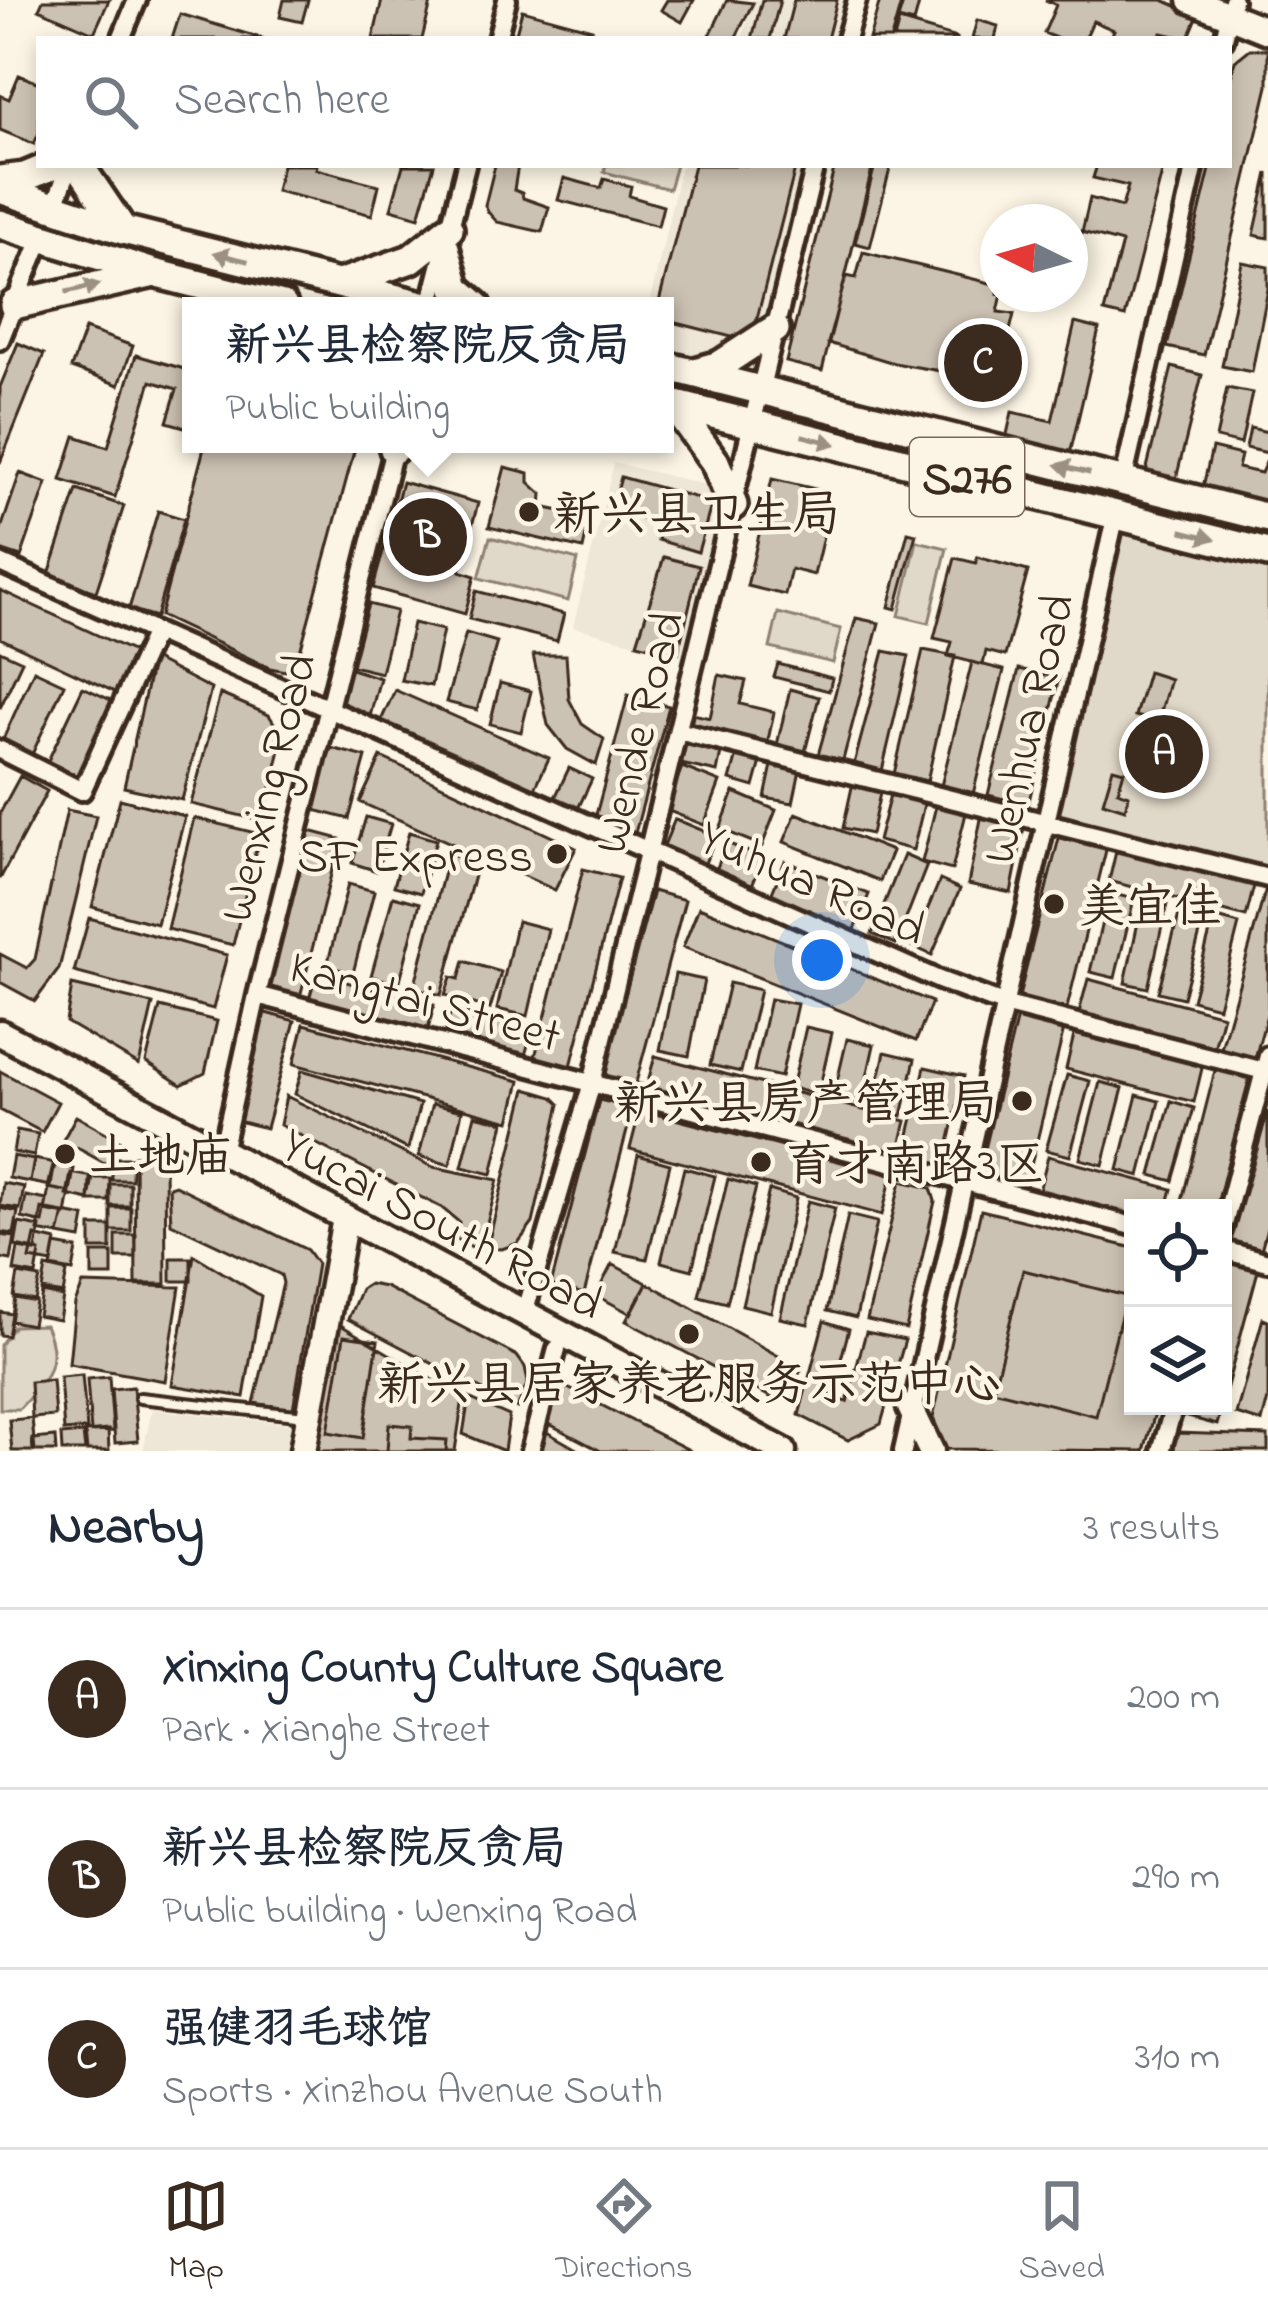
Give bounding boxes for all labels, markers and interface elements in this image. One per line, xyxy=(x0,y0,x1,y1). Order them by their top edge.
search box xyxy=(36,36,1232,168)
icon: search xyxy=(78,69,144,135)
text: Search here xyxy=(174,69,390,135)
north arrow xyxy=(980,204,1088,312)
one-way arrow xyxy=(212,247,249,266)
one-way arrow xyxy=(65,277,103,296)
popup xyxy=(182,297,674,453)
text: 新兴县检察院反贪局 xyxy=(225,315,631,381)
pin: C xyxy=(944,318,1022,408)
text: Public building xyxy=(225,381,450,438)
one-way arrow xyxy=(801,431,838,450)
road number: S276 xyxy=(910,438,1024,516)
one-way arrow xyxy=(1054,459,1091,478)
place label: 新兴县卫生局 xyxy=(553,482,841,552)
pin: B xyxy=(389,492,467,582)
marker: 新兴县卫生局 xyxy=(516,499,542,525)
one-way arrow xyxy=(1179,526,1216,545)
street label: Wenhua Road xyxy=(966,587,1096,871)
street label: Wende Road xyxy=(578,605,706,862)
street label: Wenxing Road xyxy=(204,647,339,930)
pin: A xyxy=(1125,709,1203,799)
street label: Yuhua Road xyxy=(686,804,936,967)
place label: SF Express xyxy=(297,824,533,894)
marker: SF Express xyxy=(544,841,570,867)
place label: 美宜佳 xyxy=(1078,874,1222,944)
marker: 美宜佳 xyxy=(1041,891,1067,917)
your location xyxy=(792,930,852,990)
street label: Kangtai Street xyxy=(281,934,568,1075)
place label: 新兴县房产管理局 xyxy=(614,1071,998,1141)
marker: 新兴县房产管理局 xyxy=(1009,1088,1035,1114)
street label: Yucai South Road xyxy=(267,1112,614,1341)
place label: 土地庙 xyxy=(89,1124,233,1194)
place label: 育才南路3区 xyxy=(785,1132,1045,1202)
marker: 土地庙 xyxy=(52,1141,78,1167)
marker: 育才南路3区 xyxy=(748,1149,774,1175)
map controls xyxy=(1124,1199,1232,1415)
button: locate xyxy=(1124,1199,1232,1307)
button: layers xyxy=(1124,1307,1232,1415)
marker: 新兴县居家养老服务示范中心 xyxy=(676,1321,702,1347)
place label: 新兴县居家养老服务示范中心 xyxy=(377,1352,1001,1422)
text: Nearby xyxy=(48,1492,204,1567)
text: 3 results xyxy=(1083,1501,1220,1558)
text: Xinxing County Culture Square xyxy=(162,1637,723,1703)
text: A xyxy=(75,1670,99,1727)
text: 200 m xyxy=(1127,1670,1220,1727)
text: Park · Xianghe Street xyxy=(162,1703,490,1760)
text: 新兴县检察院反贪局 xyxy=(162,1818,567,1884)
text: B xyxy=(74,1850,100,1907)
text: 290 m xyxy=(1132,1850,1220,1907)
text: Public building · Wenxing Road xyxy=(162,1884,637,1941)
text: 强健羽毛球馆 xyxy=(162,1998,432,2064)
text: C xyxy=(76,2030,98,2087)
text: 310 m xyxy=(1135,2030,1220,2087)
text: Sports · Xinzhou Avenue South xyxy=(162,2064,663,2121)
tab: Map xyxy=(163,2173,229,2293)
tab: Directions xyxy=(555,2173,692,2293)
tab: Saved xyxy=(1019,2173,1105,2293)

